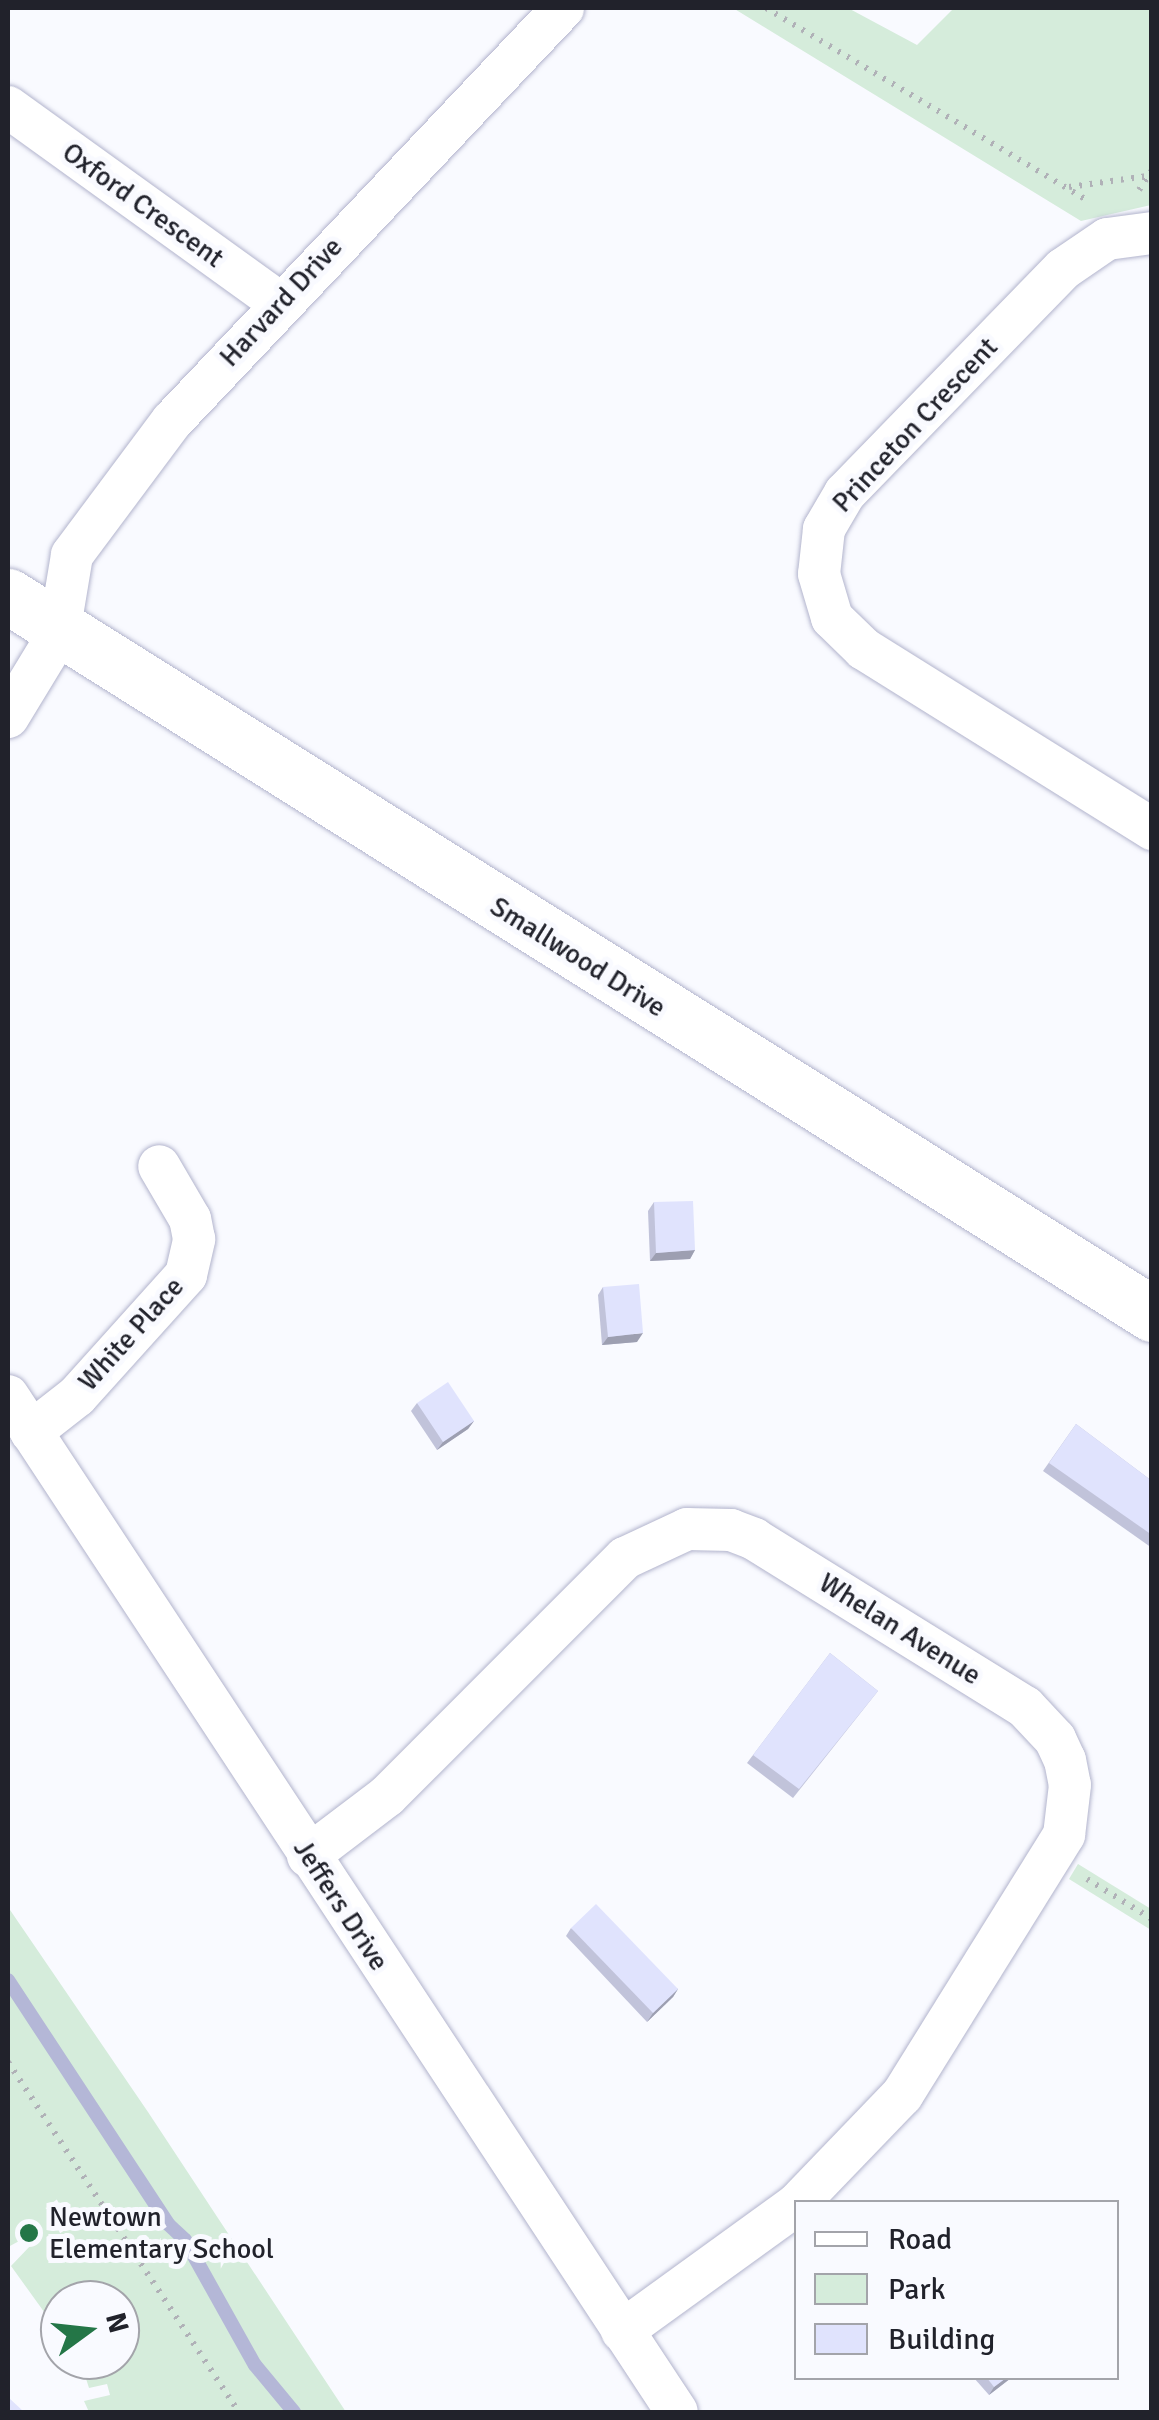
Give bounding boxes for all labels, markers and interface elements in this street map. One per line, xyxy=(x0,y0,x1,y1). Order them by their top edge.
street label: Oxford Crescent xyxy=(56,135,230,275)
street label: Harvard Drive xyxy=(213,230,349,374)
street label: Princeton Crescent xyxy=(825,331,1005,519)
street label: Smallwood Drive xyxy=(484,890,672,1024)
street label: White Place xyxy=(71,1270,191,1398)
street label: Whelan Avenue xyxy=(813,1566,987,1692)
street label: Jeffers Drive xyxy=(286,1833,396,1977)
place label: Newtown Elementary School xyxy=(49,2200,274,2266)
legend xyxy=(794,2200,1119,2380)
text: Road xyxy=(888,2221,952,2258)
marker: Newtown Elementary School xyxy=(18,2222,40,2244)
text: Park xyxy=(888,2271,946,2308)
north arrow xyxy=(40,2280,140,2380)
text: N xyxy=(98,2309,136,2337)
text: Building xyxy=(888,2321,995,2358)

